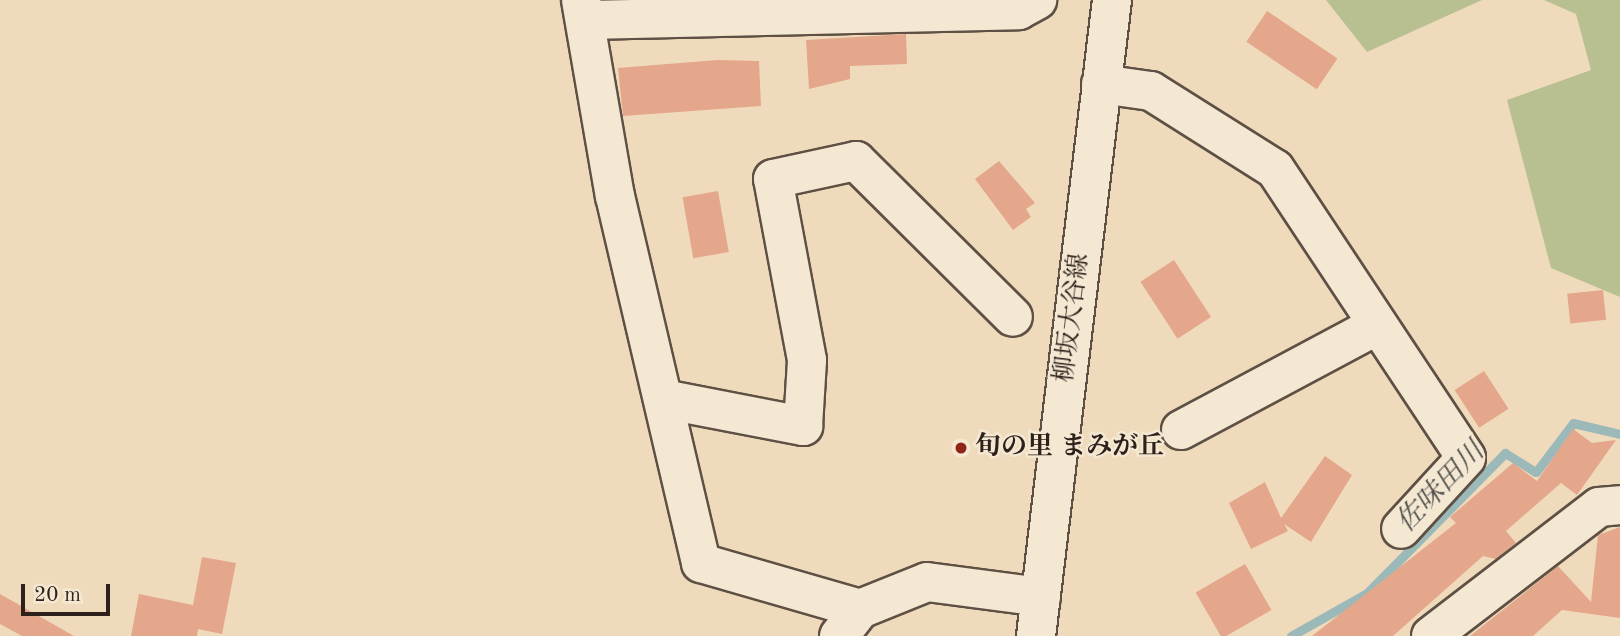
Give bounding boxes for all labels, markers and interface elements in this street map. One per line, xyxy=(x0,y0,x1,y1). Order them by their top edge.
street label: 柳坂大谷線 xyxy=(1050,252,1096,384)
place label: 旬の里 まみが丘 xyxy=(975,432,1164,464)
water label: 佐味田川 xyxy=(1390,436,1492,540)
marker: 旬の里 まみが丘 xyxy=(953,440,969,456)
scale bar xyxy=(24,570,114,614)
text: 20 m xyxy=(34,585,81,606)

